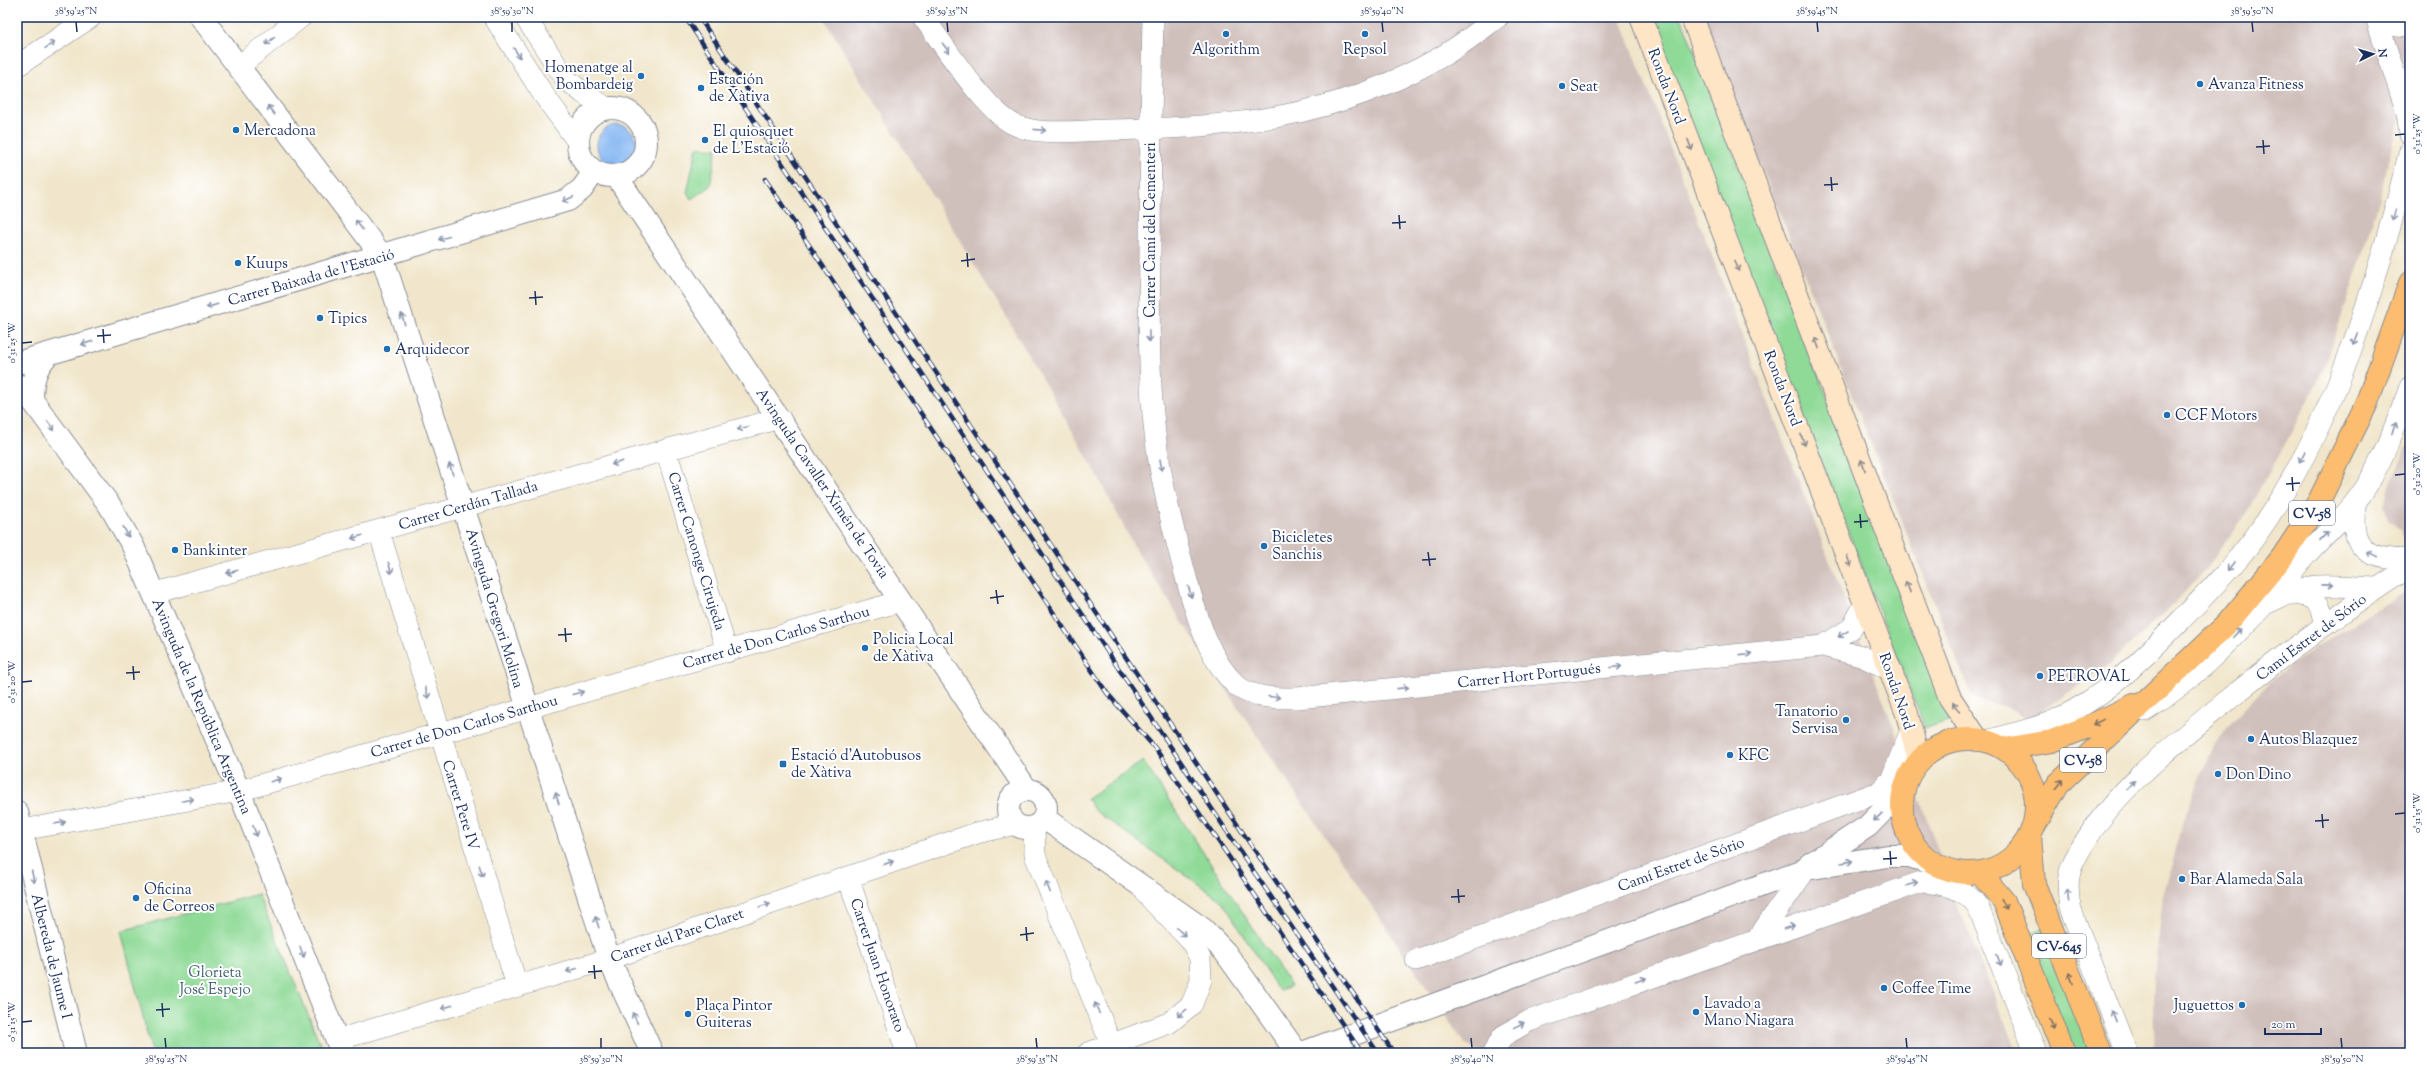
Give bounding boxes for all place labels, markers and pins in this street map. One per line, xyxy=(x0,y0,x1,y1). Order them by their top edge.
marker: Algorithm xyxy=(1221,29,1231,39)
marker: Repsol xyxy=(1360,29,1370,39)
place label: Algorithm xyxy=(1192,40,1260,61)
place label: Repsol xyxy=(1343,40,1387,61)
place label: Homenatge al Bombardeig xyxy=(544,58,633,96)
place label: Estación de Xàtiva xyxy=(709,70,770,108)
marker: Homenatge al Bombardeig xyxy=(636,71,646,81)
place label: Avanza Fitness xyxy=(2208,75,2304,96)
place label: Seat xyxy=(1570,77,1598,98)
marker: Avanza Fitness xyxy=(2195,79,2205,89)
marker: Seat xyxy=(1557,81,1567,91)
marker: Estación de Xàtiva xyxy=(696,83,706,93)
place label: Mercadona xyxy=(244,121,316,142)
place label: El quiosquet de L'Estació xyxy=(713,122,794,160)
marker: Mercadona xyxy=(231,125,241,135)
marker: El quiosquet de L'Estació xyxy=(700,135,710,145)
place label: Kuups xyxy=(246,254,288,275)
marker: Kuups xyxy=(233,258,243,268)
place label: Tipics xyxy=(328,309,367,330)
marker: Tipics xyxy=(315,313,325,323)
place label: Arquidecor xyxy=(395,340,470,361)
marker: Arquidecor xyxy=(382,344,392,354)
place label: CCF Motors xyxy=(2175,406,2257,427)
marker: CCF Motors xyxy=(2162,410,2172,420)
place label: Bicicletes Sanchis xyxy=(1272,528,1332,566)
place label: Bankinter xyxy=(183,541,248,562)
marker: Bicicletes Sanchis xyxy=(1259,541,1269,551)
marker: Bankinter xyxy=(170,545,180,555)
place label: Policia Local de Xàtiva xyxy=(873,630,954,668)
marker: Policia Local de Xàtiva xyxy=(860,643,870,653)
place label: PETROVAL xyxy=(2048,667,2130,688)
marker: PETROVAL xyxy=(2035,671,2045,681)
place label: Tanatorio Servisa xyxy=(1775,702,1838,740)
marker: Tanatorio Servisa xyxy=(1841,715,1851,725)
place label: Autos Blazquez xyxy=(2259,730,2358,751)
marker: Autos Blazquez xyxy=(2246,734,2256,744)
place label: Estació d'Autobusos de Xàtiva xyxy=(791,746,921,784)
place label: KFC xyxy=(1738,746,1769,767)
marker: KFC xyxy=(1725,750,1735,760)
marker: Estació d'Autobusos de Xàtiva xyxy=(778,759,788,769)
place label: Don Dino xyxy=(2226,765,2291,786)
marker: Don Dino xyxy=(2213,769,2223,779)
place label: Bar Alameda Sala xyxy=(2190,870,2303,891)
marker: Bar Alameda Sala xyxy=(2177,874,2187,884)
place label: Oficina de Correos xyxy=(144,880,215,918)
marker: Oficina de Correos xyxy=(131,893,141,903)
place label: Coffee Time xyxy=(1892,979,1971,1000)
marker: Coffee Time xyxy=(1879,983,1889,993)
place label: Lavado a Mano Niagara xyxy=(1704,994,1794,1032)
place label: Plaça Pintor Guiteras xyxy=(696,996,773,1034)
place label: Juguettos xyxy=(2173,996,2234,1017)
marker: Juguettos xyxy=(2237,1000,2247,1010)
marker: Lavado a Mano Niagara xyxy=(1691,1007,1701,1017)
marker: Plaça Pintor Guiteras xyxy=(683,1009,693,1019)

